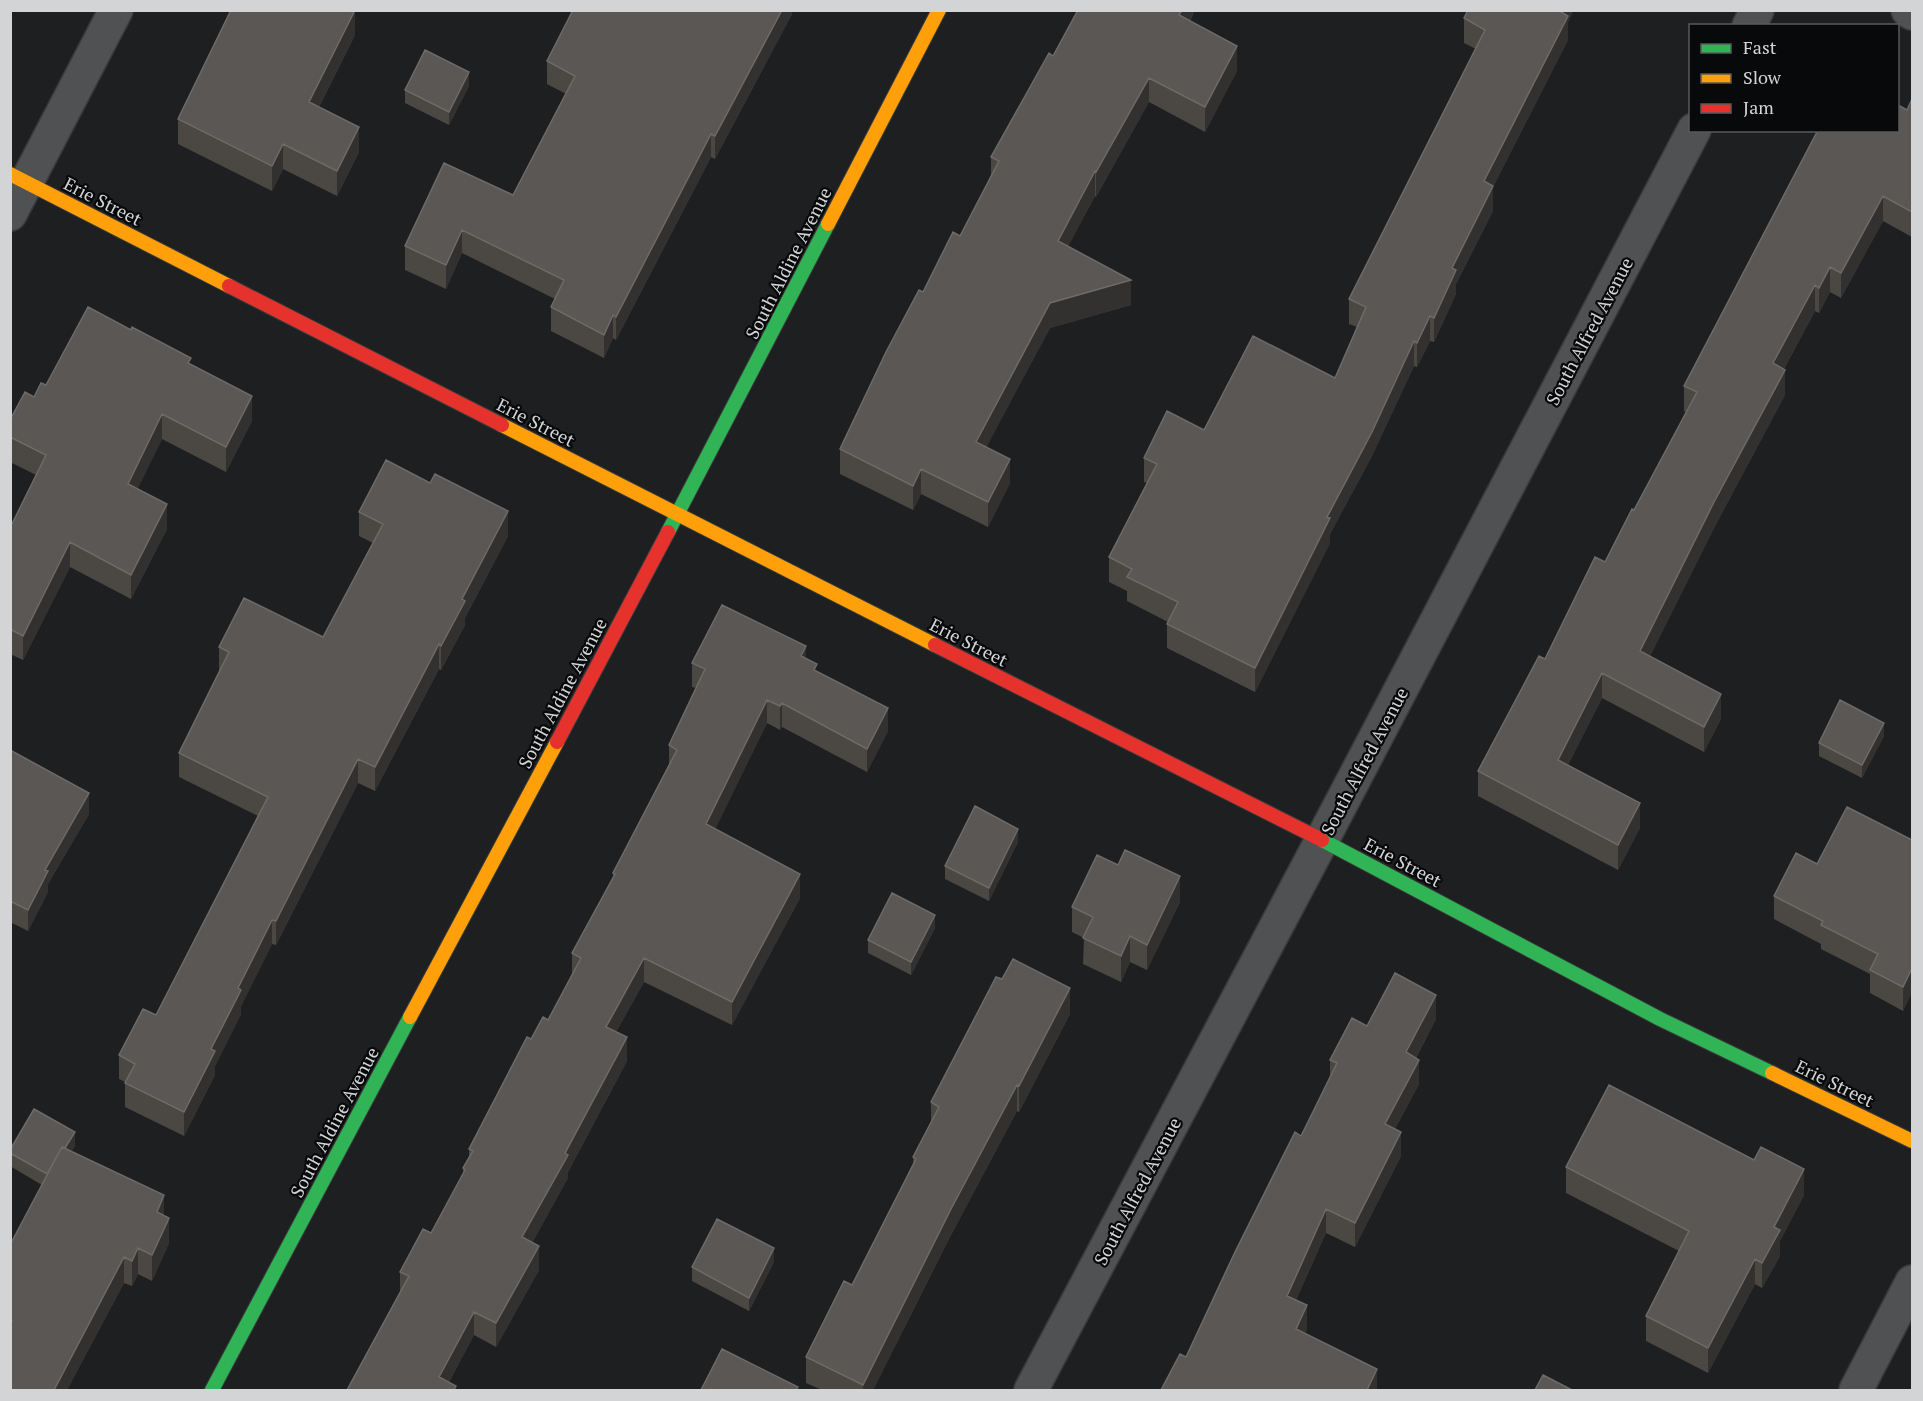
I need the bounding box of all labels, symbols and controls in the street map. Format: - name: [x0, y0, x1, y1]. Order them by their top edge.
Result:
- legend: [1689, 24, 1899, 132]
- text: Fast: [1743, 35, 1777, 59]
- text: Slow: [1743, 65, 1782, 89]
- text: Jam: [1743, 95, 1774, 119]
- street label: Erie Street: [60, 171, 146, 231]
- street label: South Aldine Avenue: [739, 183, 837, 343]
- street label: South Alfred Avenue: [1540, 253, 1638, 409]
- street label: Erie Street: [493, 392, 579, 452]
- street label: Erie Street: [926, 612, 1012, 672]
- street label: South Aldine Avenue: [512, 614, 612, 772]
- street label: South Alfred Avenue: [1315, 683, 1413, 839]
- street label: Erie Street: [1360, 832, 1446, 893]
- street label: South Aldine Avenue: [284, 1043, 384, 1201]
- street label: Erie Street: [1792, 1054, 1878, 1112]
- street label: South Alfred Avenue: [1088, 1113, 1186, 1269]

